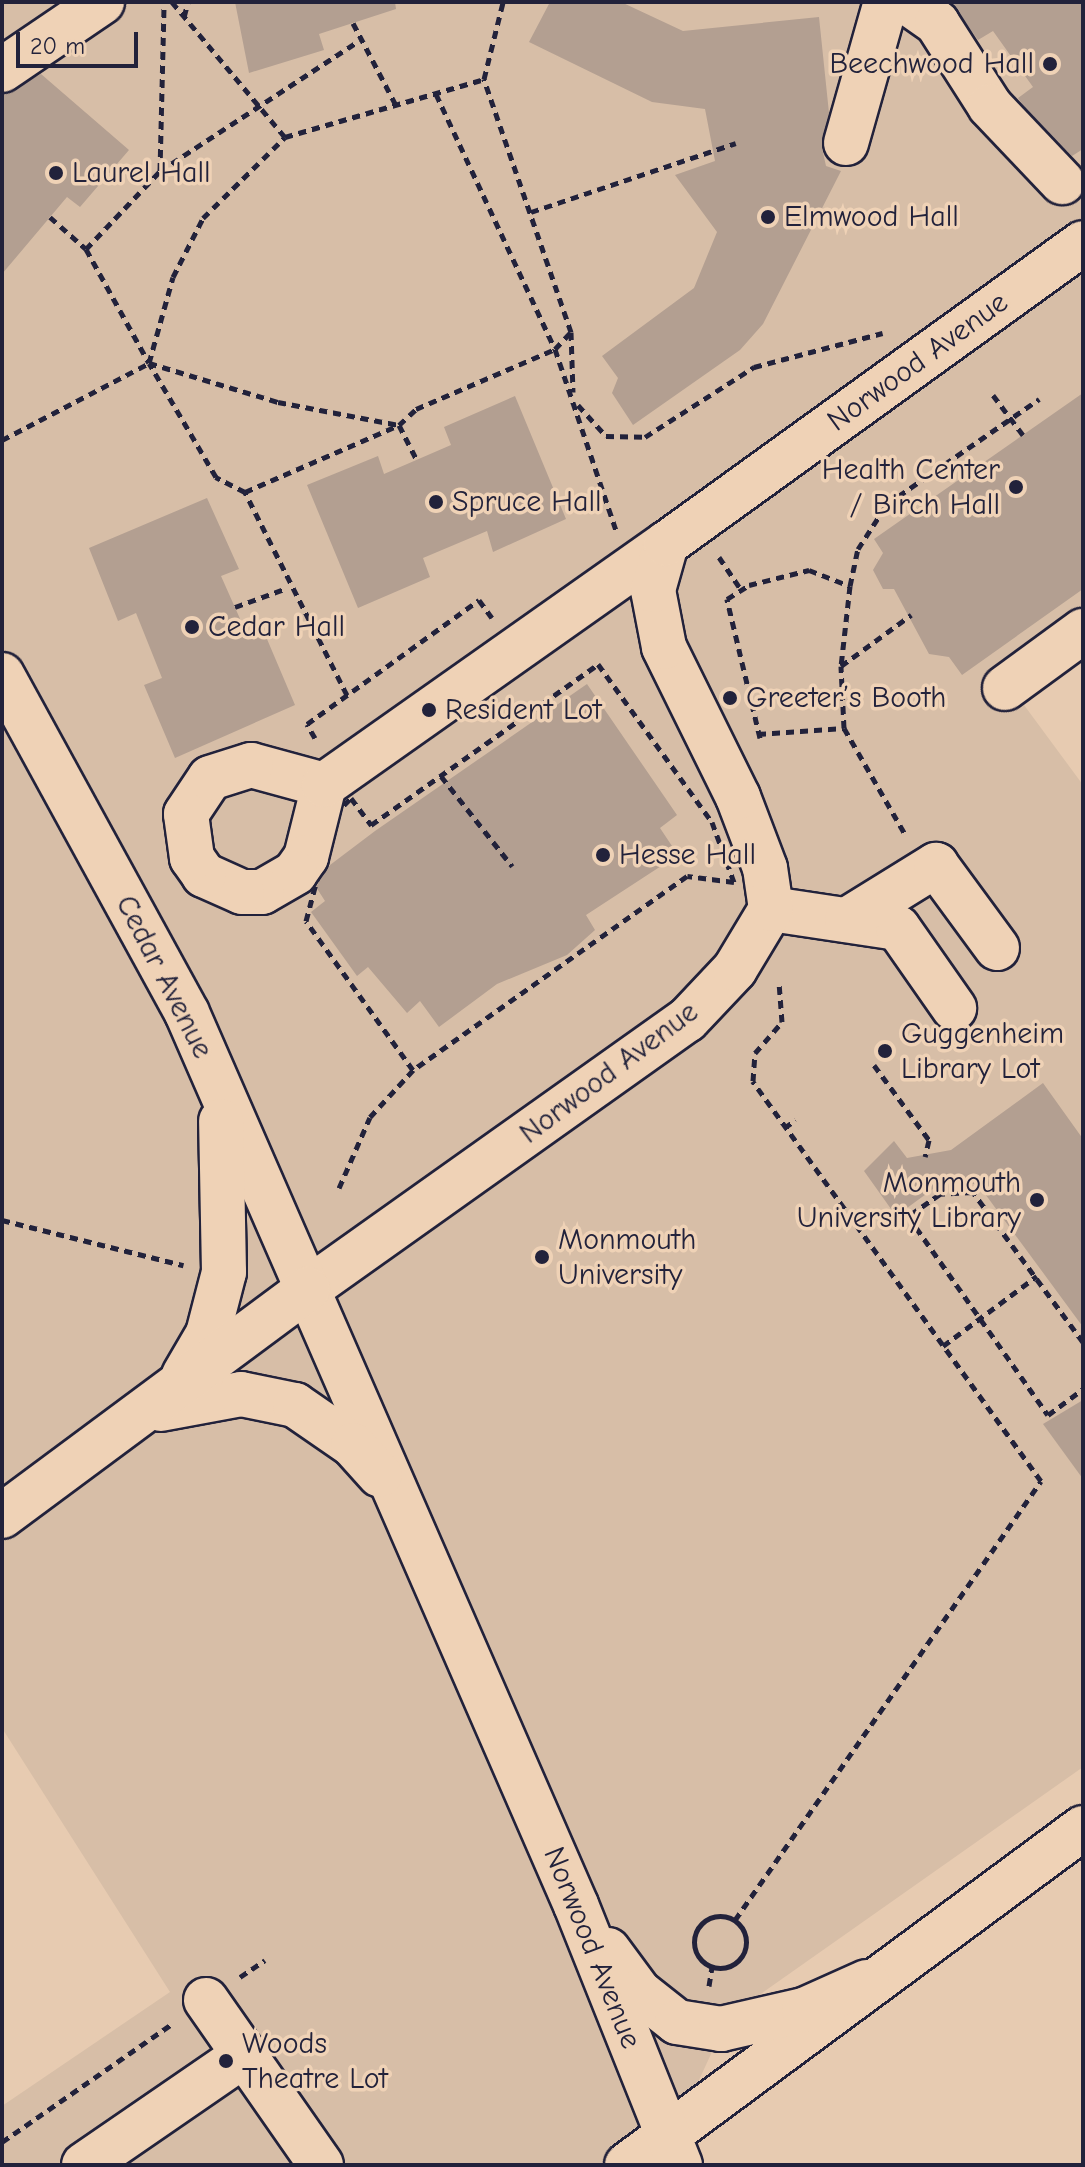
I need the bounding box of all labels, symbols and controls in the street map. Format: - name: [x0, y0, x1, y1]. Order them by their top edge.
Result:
- scale bar: [20, 16, 142, 66]
- text: 20 m: [30, 32, 85, 60]
- place label: Beechwood Hall: [829, 46, 1034, 82]
- marker: Beechwood Hall: [1041, 55, 1059, 73]
- place label: Laurel Hall: [72, 155, 211, 191]
- marker: Laurel Hall: [47, 164, 65, 182]
- place label: Elmwood Hall: [784, 199, 959, 235]
- marker: Elmwood Hall: [759, 208, 777, 226]
- street label: Norwood Avenue: [821, 285, 1015, 439]
- place label: Health Center / Birch Hall: [822, 452, 1000, 522]
- marker: Health Center / Birch Hall: [1007, 478, 1025, 496]
- place label: Spruce Hall: [452, 484, 602, 520]
- marker: Spruce Hall: [427, 493, 445, 511]
- place label: Cedar Hall: [208, 609, 345, 645]
- marker: Cedar Hall: [183, 618, 201, 636]
- place label: Greeter’s Booth: [746, 680, 946, 716]
- marker: Greeter’s Booth: [721, 689, 739, 707]
- place label: Resident Lot: [445, 692, 602, 728]
- marker: Resident Lot: [420, 701, 438, 719]
- place label: Hesse Hall: [619, 837, 756, 873]
- marker: Hesse Hall: [594, 846, 612, 864]
- street label: Cedar Avenue: [108, 889, 220, 1065]
- street label: Norwood Avenue: [513, 994, 705, 1152]
- place label: Guggenheim Library Lot: [901, 1016, 1064, 1086]
- marker: Guggenheim Library Lot: [876, 1042, 894, 1060]
- place label: Monmouth University Library: [797, 1165, 1021, 1236]
- marker: Monmouth University Library: [1028, 1191, 1046, 1209]
- place label: Monmouth University: [558, 1222, 696, 1292]
- marker: Monmouth University: [533, 1248, 551, 1266]
- street label: Norwood Avenue: [535, 1842, 649, 2054]
- place label: Woods Theatre Lot: [242, 2026, 388, 2096]
- marker: Woods Theatre Lot: [217, 2052, 235, 2070]

